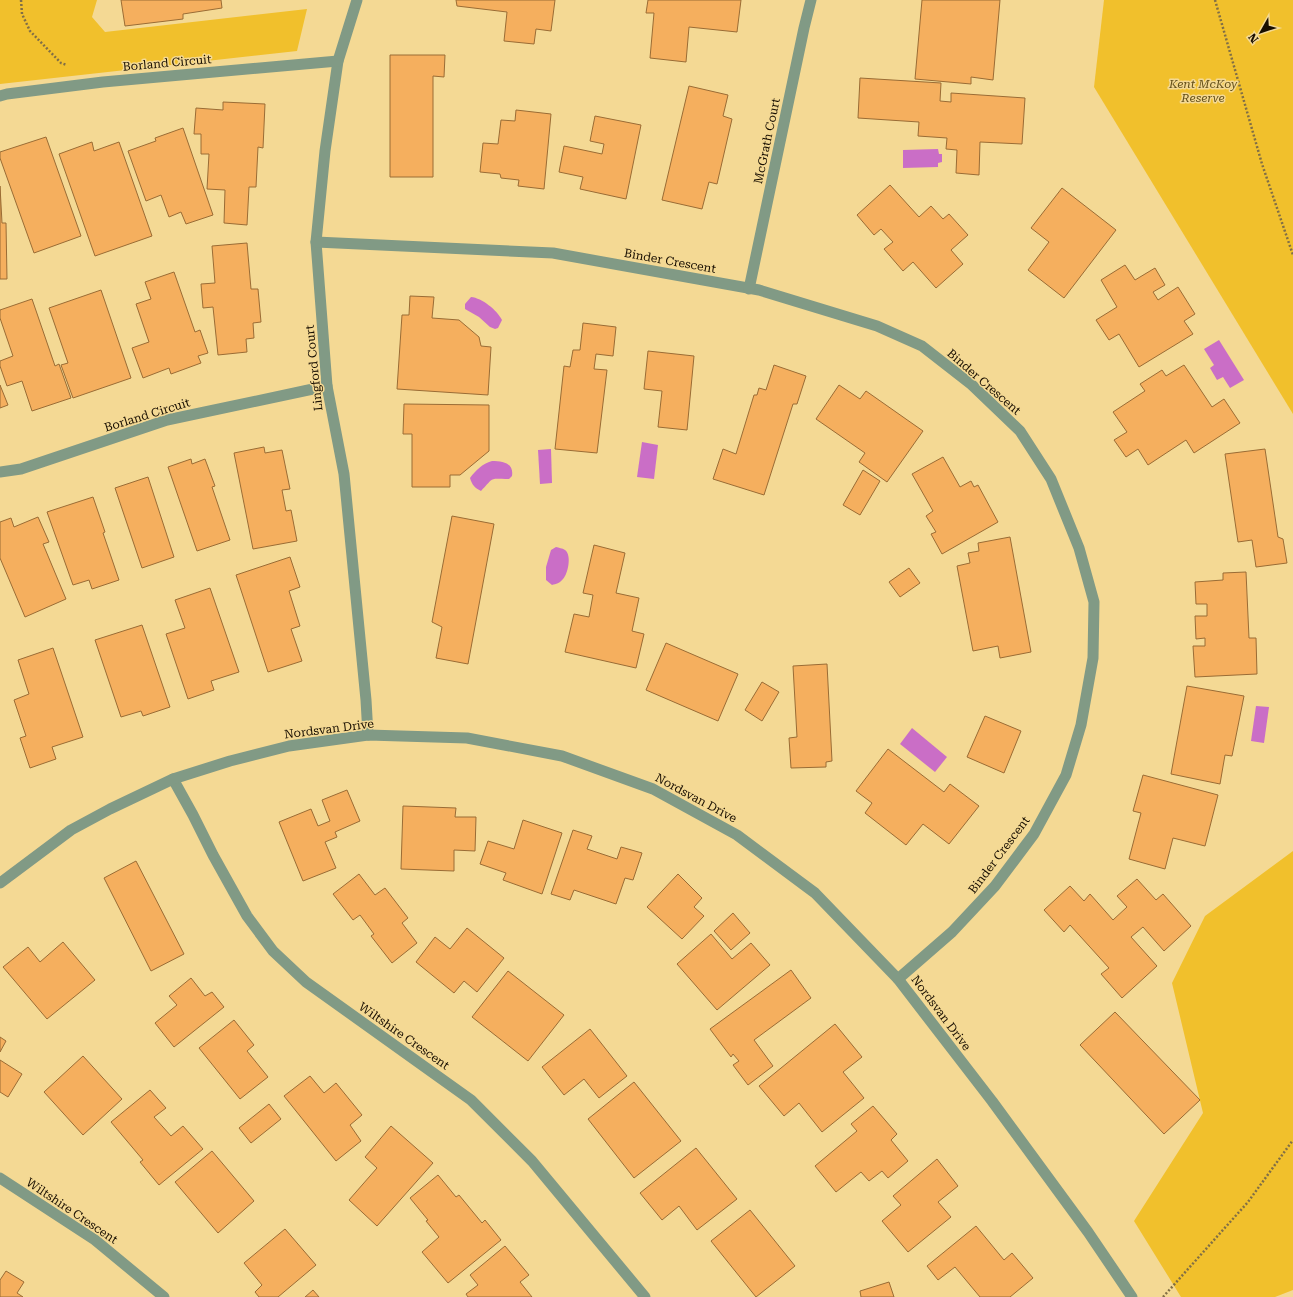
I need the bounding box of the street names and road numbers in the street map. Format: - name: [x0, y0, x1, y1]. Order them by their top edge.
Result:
- street label: Borland Circuit: [122, 52, 212, 74]
- street label: McGrath Court: [751, 96, 783, 185]
- street label: Binder Crescent: [623, 246, 718, 276]
- street label: Lingford Court: [302, 324, 325, 412]
- street label: Binder Crescent: [944, 346, 1024, 418]
- street label: Borland Circuit: [102, 395, 192, 435]
- street label: Nordsvan Drive: [283, 717, 375, 741]
- street label: Nordsvan Drive: [653, 771, 739, 826]
- street label: Binder Crescent: [965, 813, 1033, 896]
- street label: Nordsvan Drive: [908, 973, 974, 1054]
- street label: Wiltshire Crescent: [356, 1000, 452, 1073]
- street label: Wiltshire Crescent: [24, 1175, 121, 1247]

